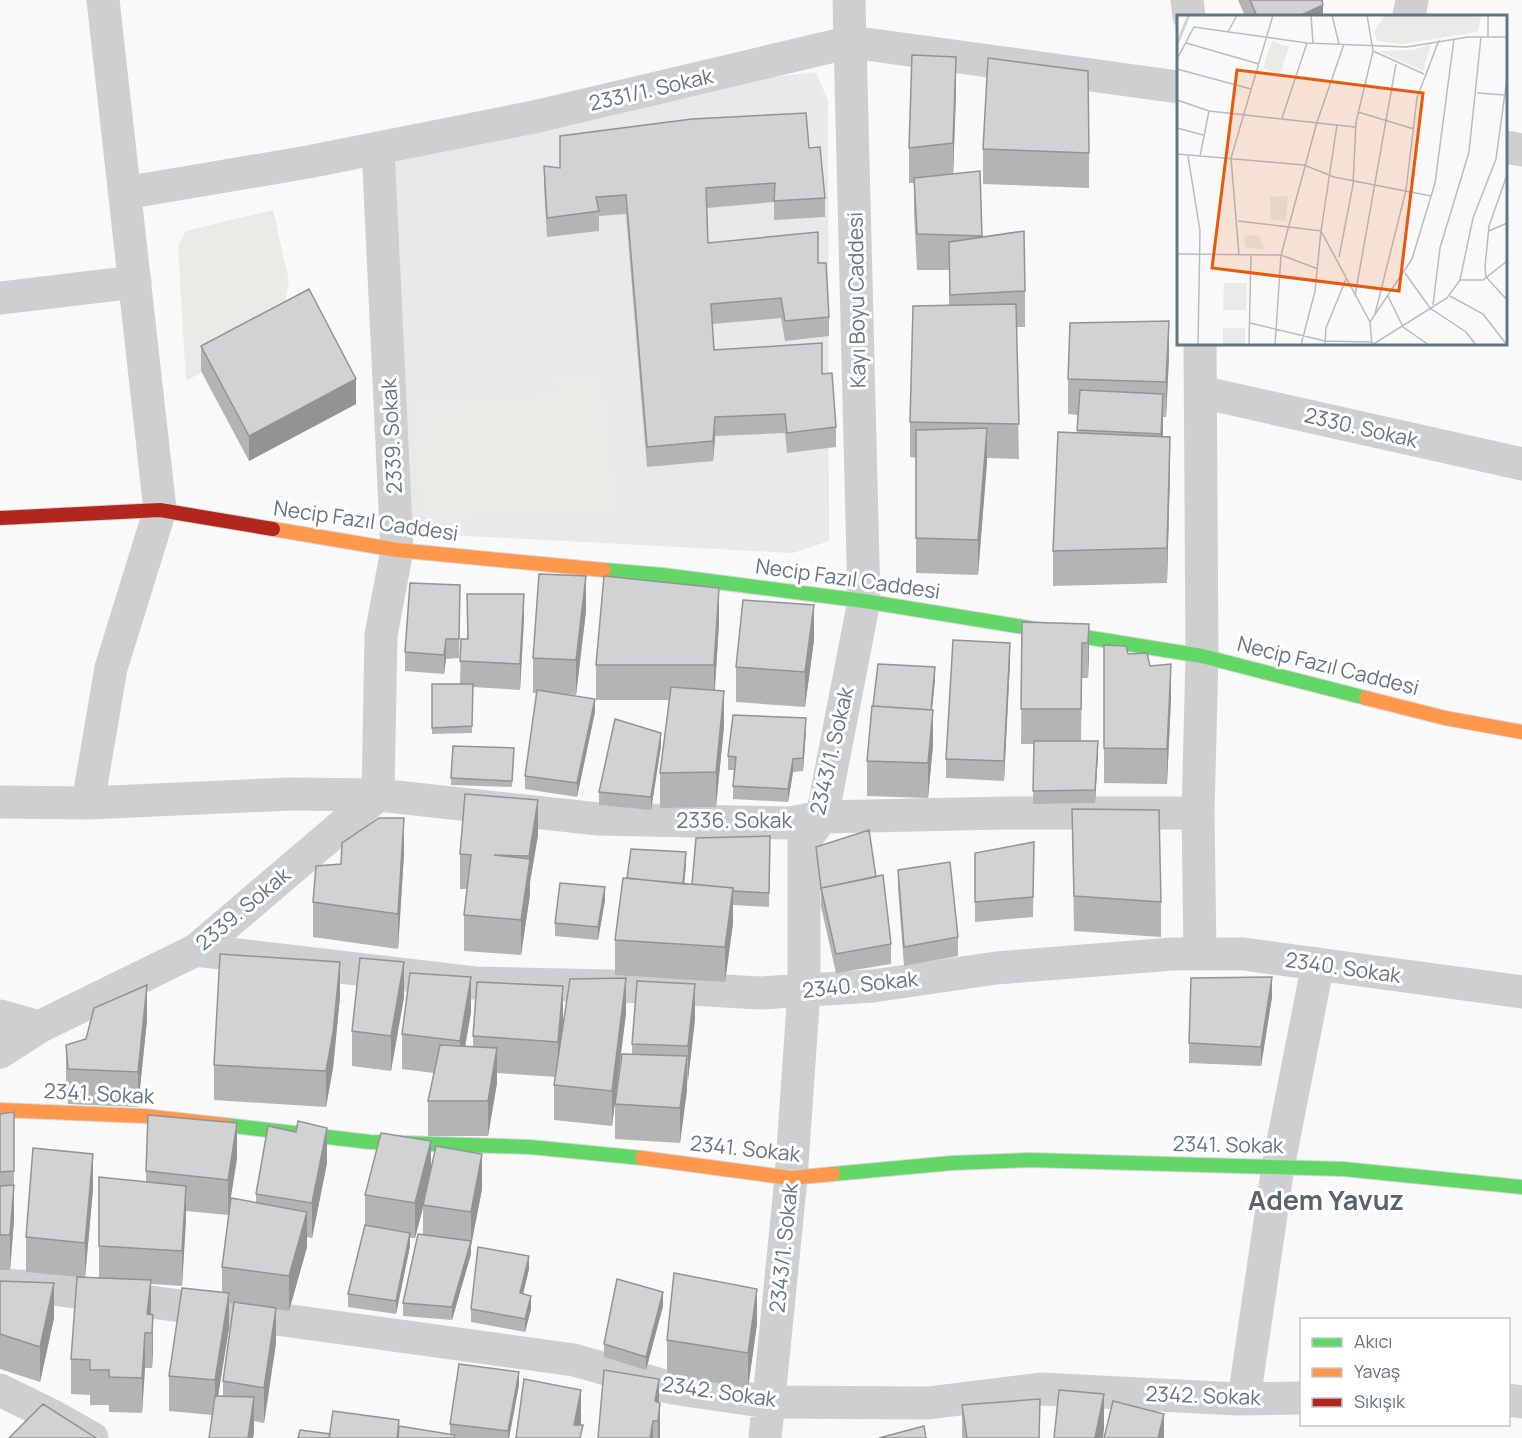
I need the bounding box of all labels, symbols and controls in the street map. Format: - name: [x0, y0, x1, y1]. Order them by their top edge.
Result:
- inset map: [1177, 15, 1507, 345]
- street label: 2331/1. Sokak: [586, 61, 716, 117]
- street label: Kayı Boyu Caddesi: [840, 212, 872, 388]
- street label: 2339. Sokak: [374, 377, 408, 494]
- street label: 2330. Sokak: [1302, 400, 1421, 454]
- street label: Necip Fazıl Caddesi: [272, 493, 460, 547]
- street label: Necip Fazıl Caddesi: [754, 551, 942, 605]
- street label: Necip Fazıl Caddesi: [1235, 629, 1422, 701]
- street label: 2343/1. Sokak: [803, 684, 859, 817]
- street label: 2336. Sokak: [676, 806, 792, 834]
- street label: 2339. Sokak: [189, 860, 296, 956]
- street label: 2340. Sokak: [1284, 945, 1403, 989]
- street label: 2340. Sokak: [801, 964, 920, 1004]
- street label: 2341. Sokak: [43, 1076, 156, 1110]
- street label: 2341. Sokak: [689, 1128, 802, 1168]
- street label: 2341. Sokak: [1172, 1129, 1284, 1159]
- street label: 2343/1. Sokak: [762, 1181, 804, 1314]
- district label: Adem Yavuz: [1248, 1181, 1404, 1218]
- legend: [1300, 1318, 1510, 1426]
- text: Akıcı: [1354, 1329, 1392, 1353]
- text: Yavaş: [1354, 1359, 1400, 1383]
- street label: 2342. Sokak: [660, 1369, 779, 1413]
- street label: 2342. Sokak: [1145, 1379, 1262, 1411]
- text: Sıkışık: [1354, 1389, 1406, 1413]

